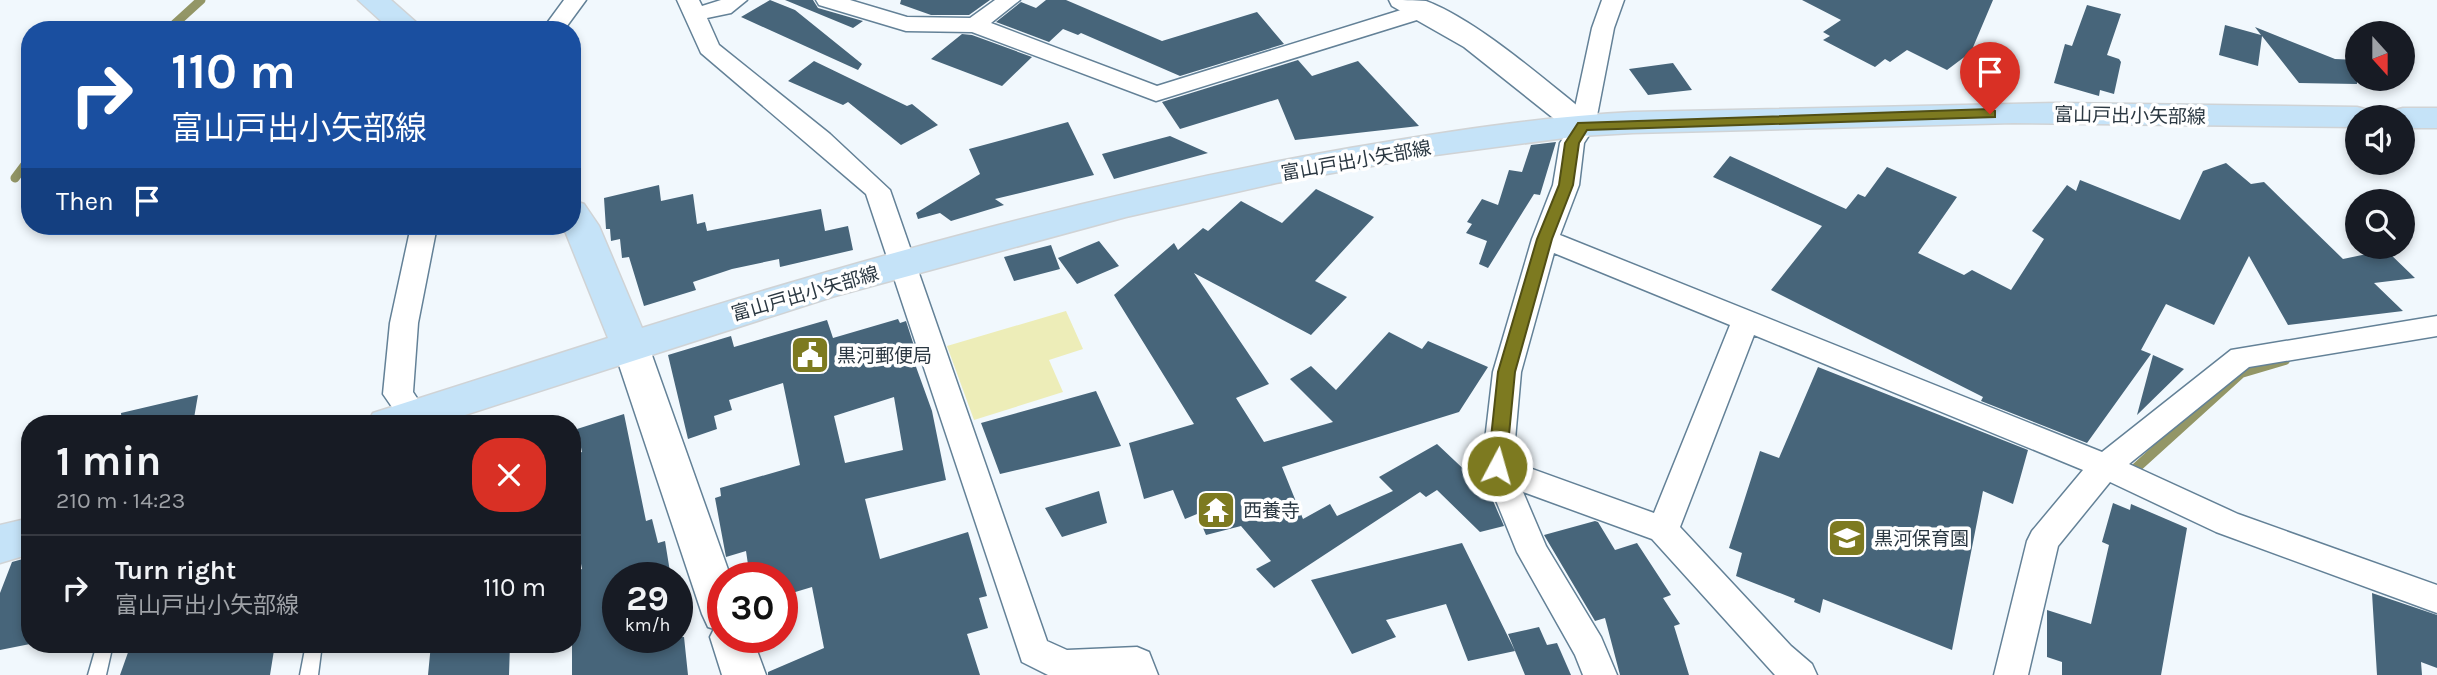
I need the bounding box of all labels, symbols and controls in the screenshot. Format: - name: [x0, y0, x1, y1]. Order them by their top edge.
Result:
- north arrow: [2345, 21, 2415, 91]
- map controls: [2345, 21, 2415, 259]
- pin: [1960, 42, 2020, 114]
- text: 110 m: [171, 43, 296, 100]
- icon: right: [56, 49, 147, 140]
- icon: arrive: [1971, 53, 2009, 91]
- street label: 富山戸出小矢部線: [2054, 104, 2206, 128]
- button: sound: [2345, 105, 2415, 175]
- text: 富山戸出小矢部線: [171, 110, 427, 147]
- street label: 富山戸出小矢部線: [1279, 137, 1433, 185]
- icon: arrive: [128, 182, 166, 220]
- text: Then: [56, 186, 114, 217]
- button: search: [2345, 189, 2415, 259]
- street label: 富山戸出小矢部線: [729, 262, 881, 325]
- public building icon: 黒河郵便局: [789, 334, 831, 376]
- place label: 黒河郵便局: [837, 345, 932, 367]
- position arrow: [1460, 429, 1534, 503]
- text: 1 min: [56, 436, 161, 486]
- button: close: [472, 438, 546, 512]
- text: 210 m · 14:23: [56, 487, 185, 514]
- temple icon: 西養寺: [1195, 489, 1237, 531]
- place label: 西養寺: [1243, 500, 1300, 522]
- school or university icon: 黒河保育園: [1826, 517, 1868, 559]
- place label: 黒河保育園: [1874, 528, 1969, 550]
- text: Turn right: [115, 555, 236, 586]
- speed limit sign: 30: [707, 562, 798, 653]
- icon: right: [56, 569, 94, 607]
- text: 110 m: [483, 572, 546, 603]
- text: 29: [626, 578, 669, 619]
- text: 富山戸出小矢部線: [115, 592, 299, 619]
- text: km/h: [625, 614, 670, 636]

